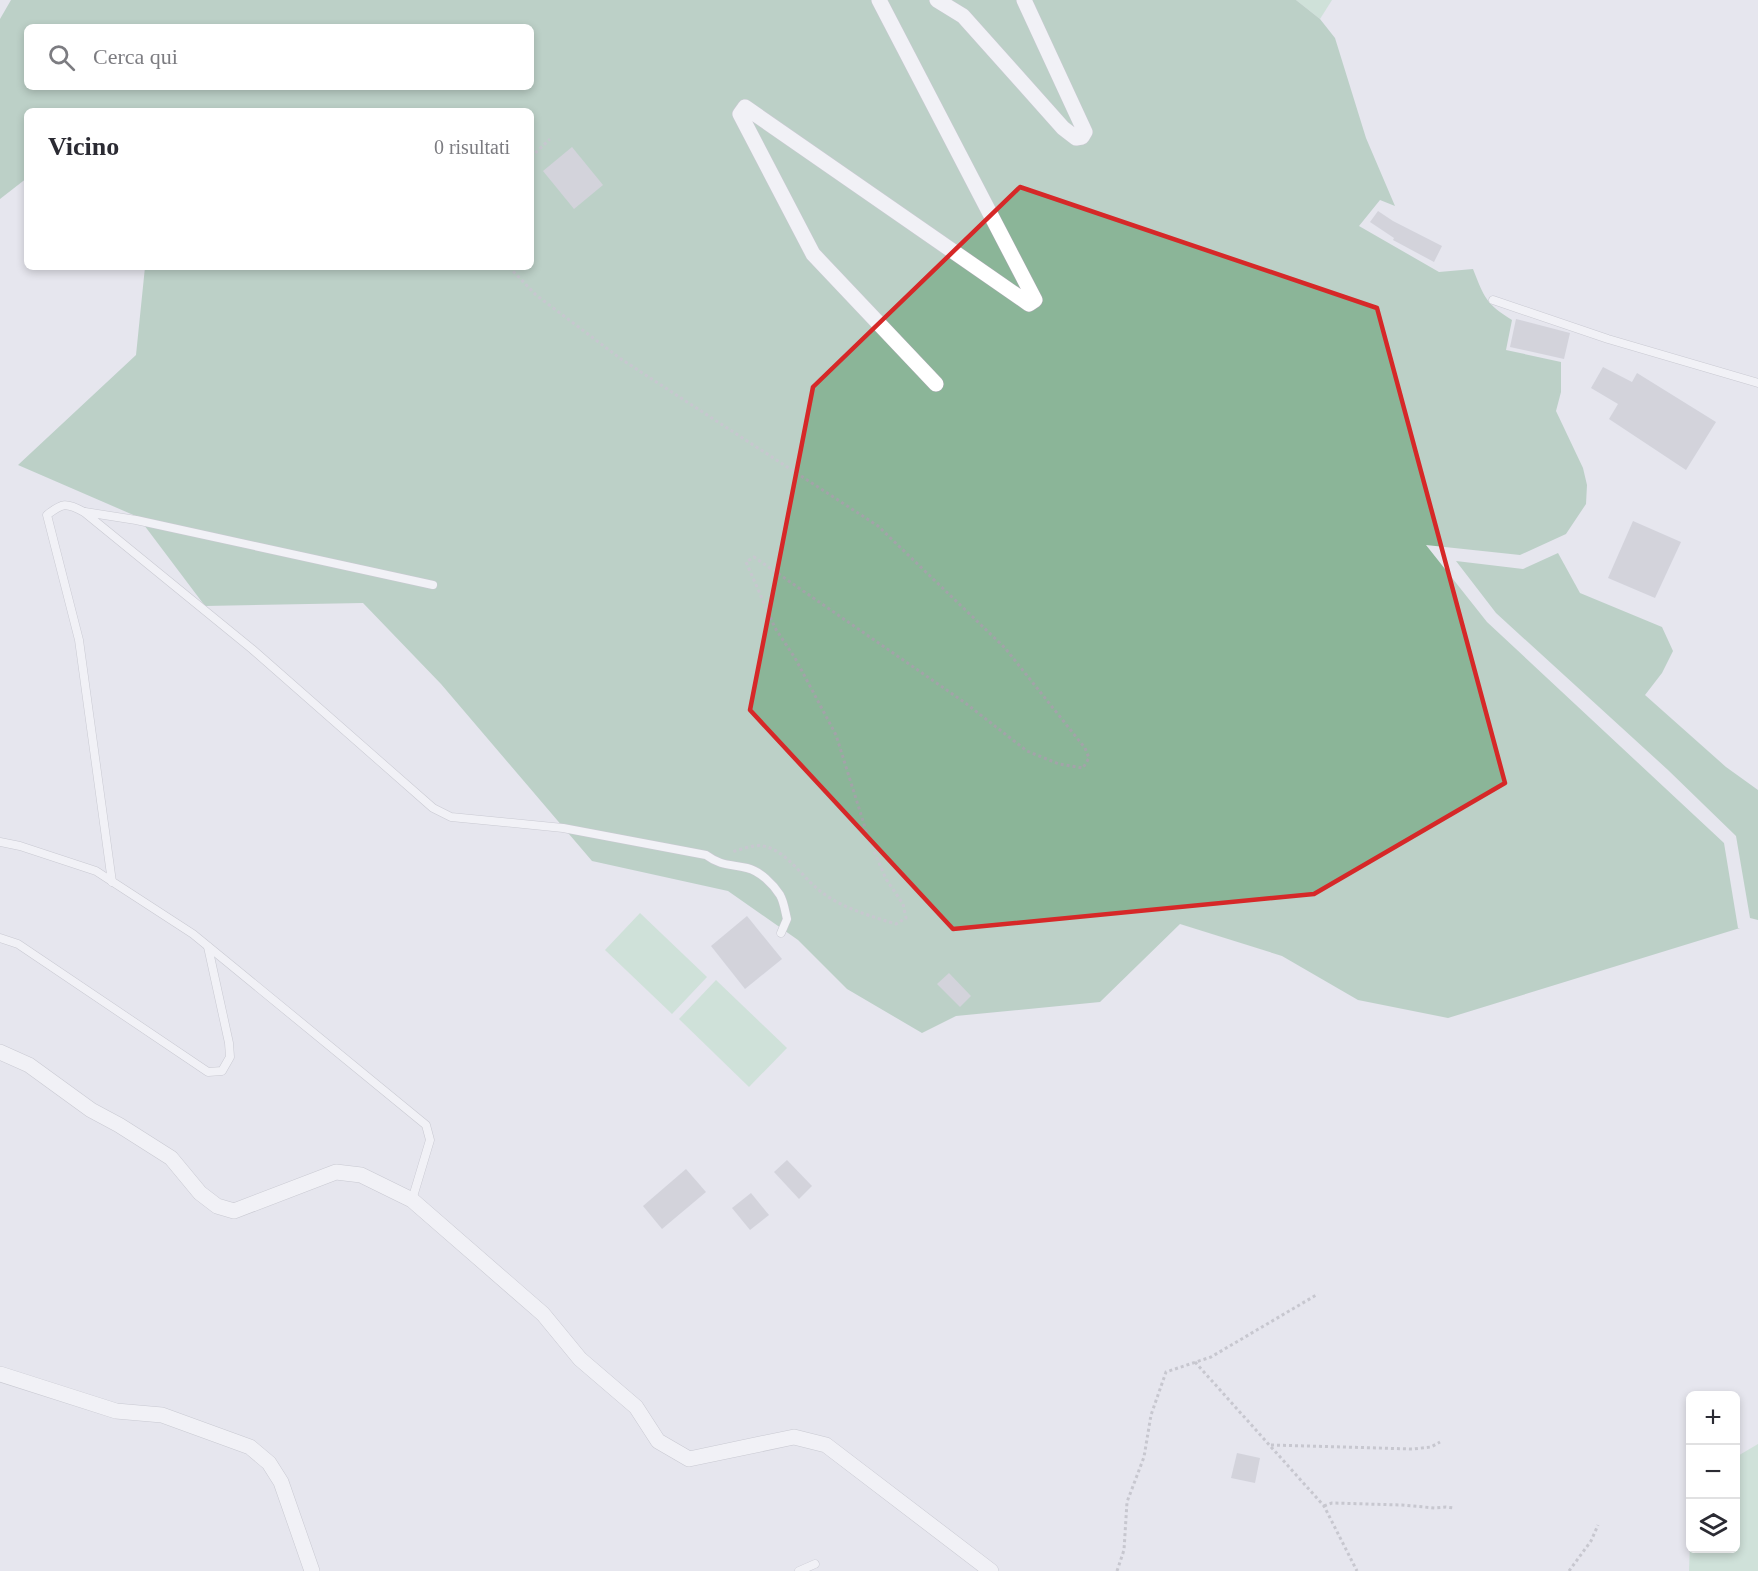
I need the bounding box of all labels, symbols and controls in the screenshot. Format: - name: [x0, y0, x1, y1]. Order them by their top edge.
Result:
- search box: [24, 24, 534, 90]
- icon: search: [45, 41, 78, 74]
- text: Cerca qui: [93, 44, 178, 69]
- text: Vicino: [48, 132, 119, 161]
- text: 0 risultati: [434, 136, 510, 158]
- map controls: [1686, 1391, 1740, 1553]
- button: +: [1686, 1391, 1740, 1445]
- button: −: [1686, 1445, 1740, 1499]
- button: layers: [1686, 1499, 1740, 1553]

